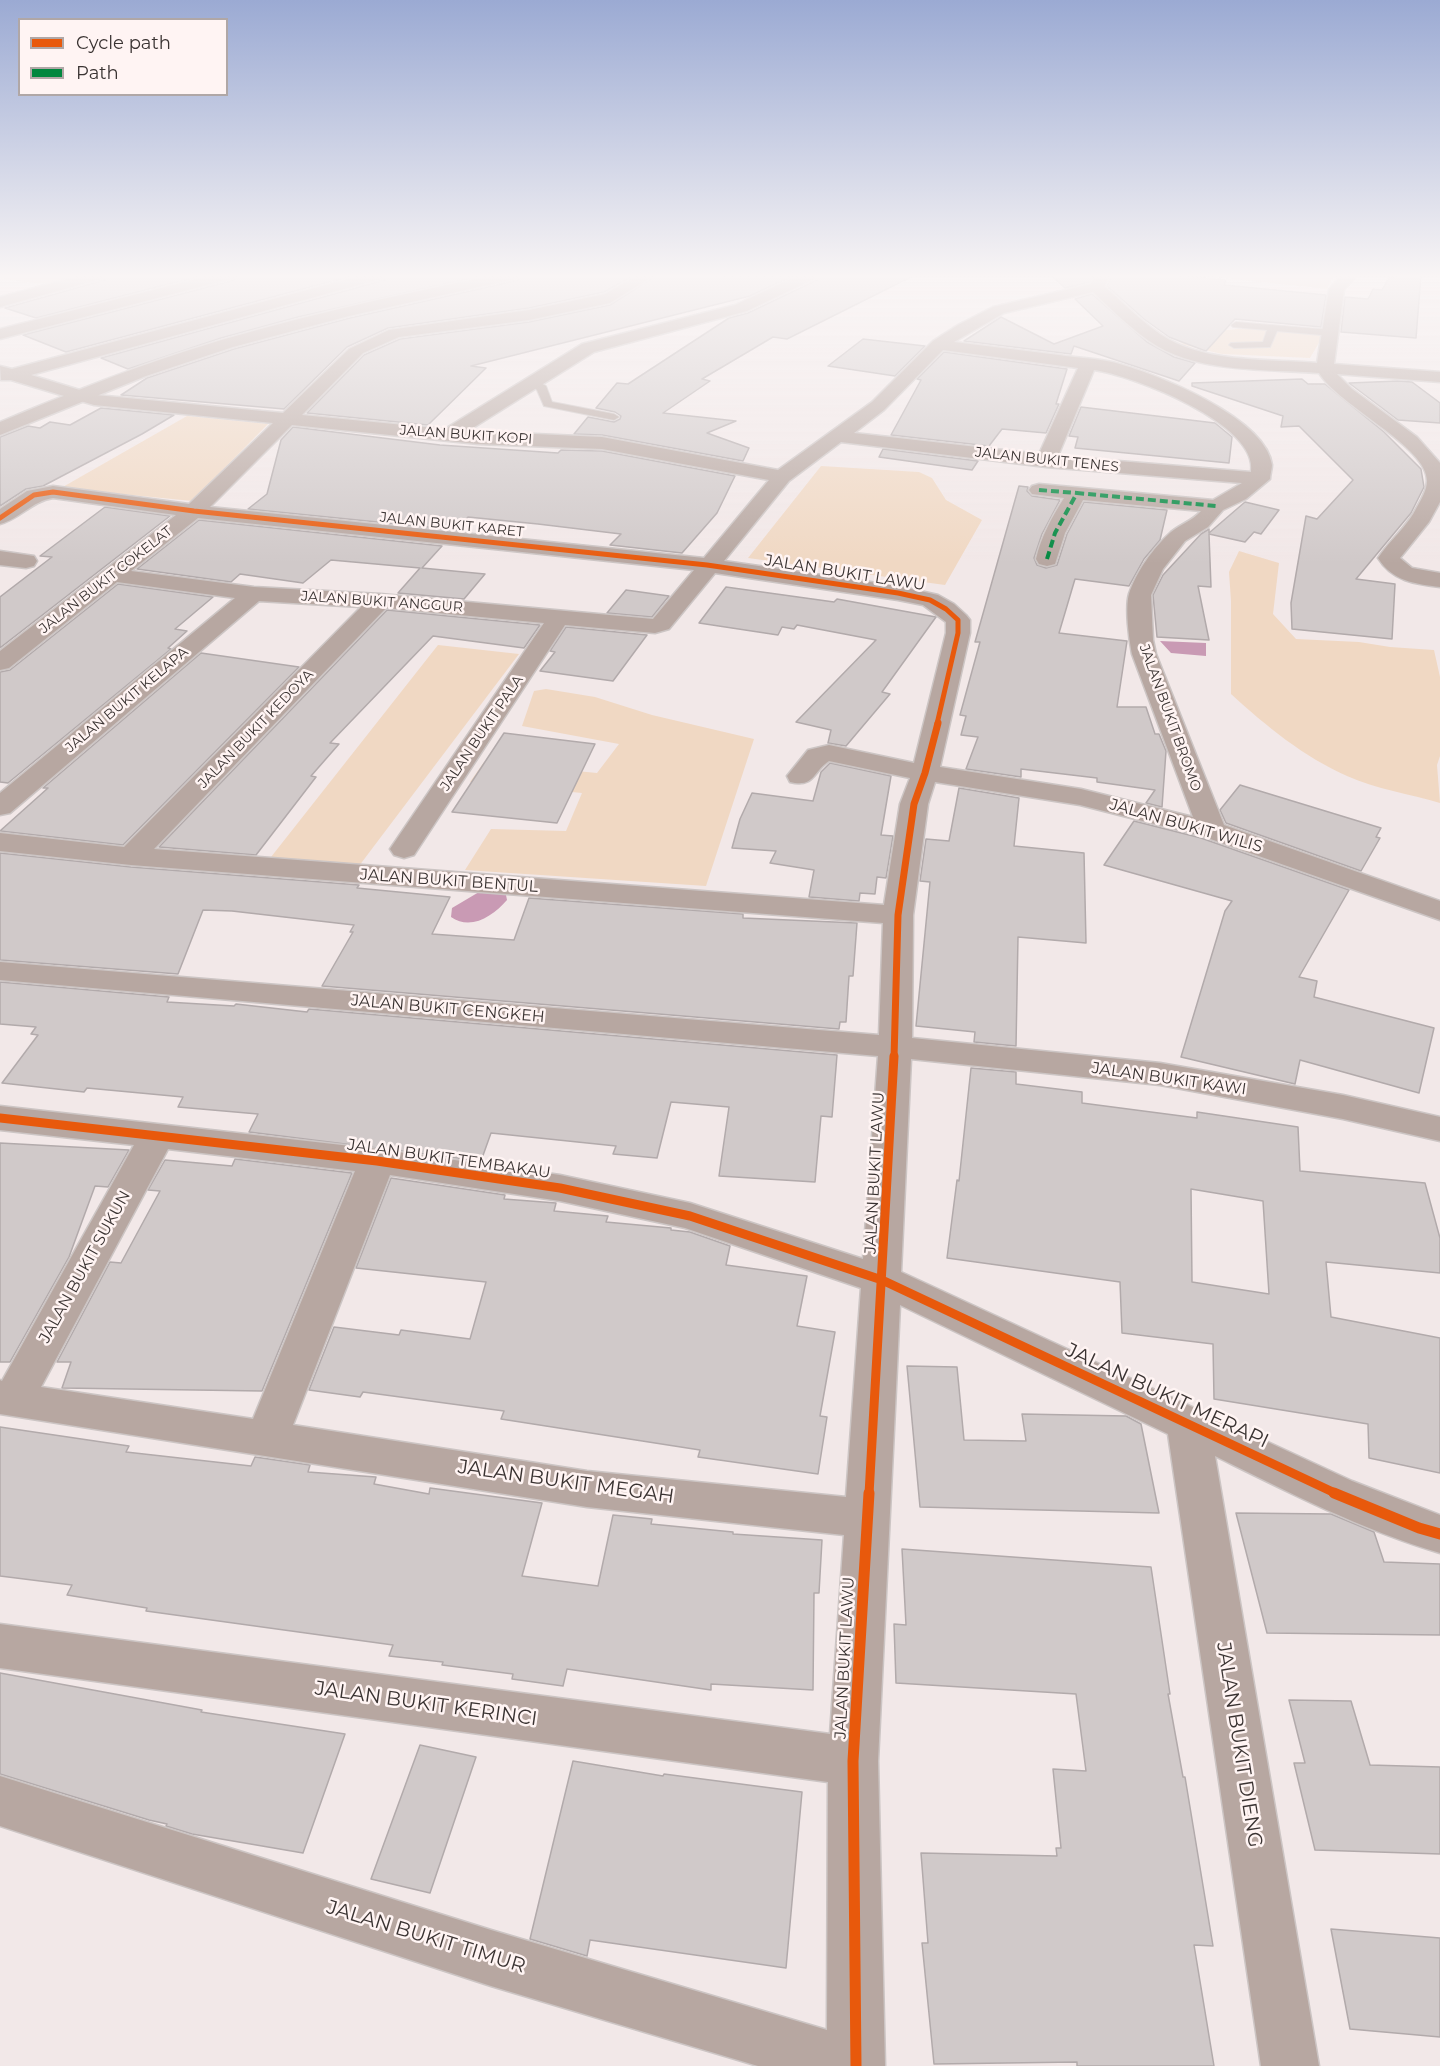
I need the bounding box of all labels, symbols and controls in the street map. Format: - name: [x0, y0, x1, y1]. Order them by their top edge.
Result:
- legend: [18, 18, 228, 96]
- text: Cycle path: [76, 32, 171, 54]
- text: Path: [76, 62, 119, 84]
- street label: JALAN BUKIT KOPI: [399, 422, 533, 448]
- street label: JALAN BUKIT TENES: [974, 444, 1120, 476]
- street label: JALAN BUKIT KARET: [379, 509, 525, 541]
- street label: JALAN BUKIT COKELAT: [36, 523, 176, 637]
- street label: JALAN BUKIT LAWU: [763, 551, 927, 595]
- street label: JALAN BUKIT ANGGUR: [301, 588, 463, 616]
- street label: JALAN BUKIT BROMO: [1136, 642, 1204, 794]
- street label: JALAN BUKIT KELAPA: [62, 644, 192, 756]
- street label: JALAN BUKIT KEDOYA: [195, 666, 317, 792]
- street label: JALAN BUKIT PALA: [437, 672, 527, 794]
- street label: JALAN BUKIT WILIS: [1107, 795, 1265, 857]
- street label: JALAN BUKIT BENTUL: [359, 865, 539, 897]
- street label: JALAN BUKIT CENGKEH: [350, 991, 546, 1027]
- street label: JALAN BUKIT KAWI: [1090, 1059, 1248, 1099]
- street label: JALAN BUKIT LAWU: [861, 1091, 889, 1255]
- street label: JALAN BUKIT TEMBAKAU: [346, 1135, 552, 1183]
- street label: JALAN BUKIT SUKUN: [35, 1188, 135, 1346]
- street label: JALAN BUKIT MERAPI: [1062, 1338, 1272, 1454]
- street label: JALAN BUKIT MEGAH: [456, 1455, 676, 1509]
- street label: JALAN BUKIT LAWU: [831, 1576, 859, 1740]
- street label: JALAN BUKIT DIENG: [1211, 1641, 1267, 1849]
- street label: JALAN BUKIT KERINCI: [313, 1677, 539, 1731]
- street label: JALAN BUKIT TIMUR: [324, 1895, 528, 1979]

